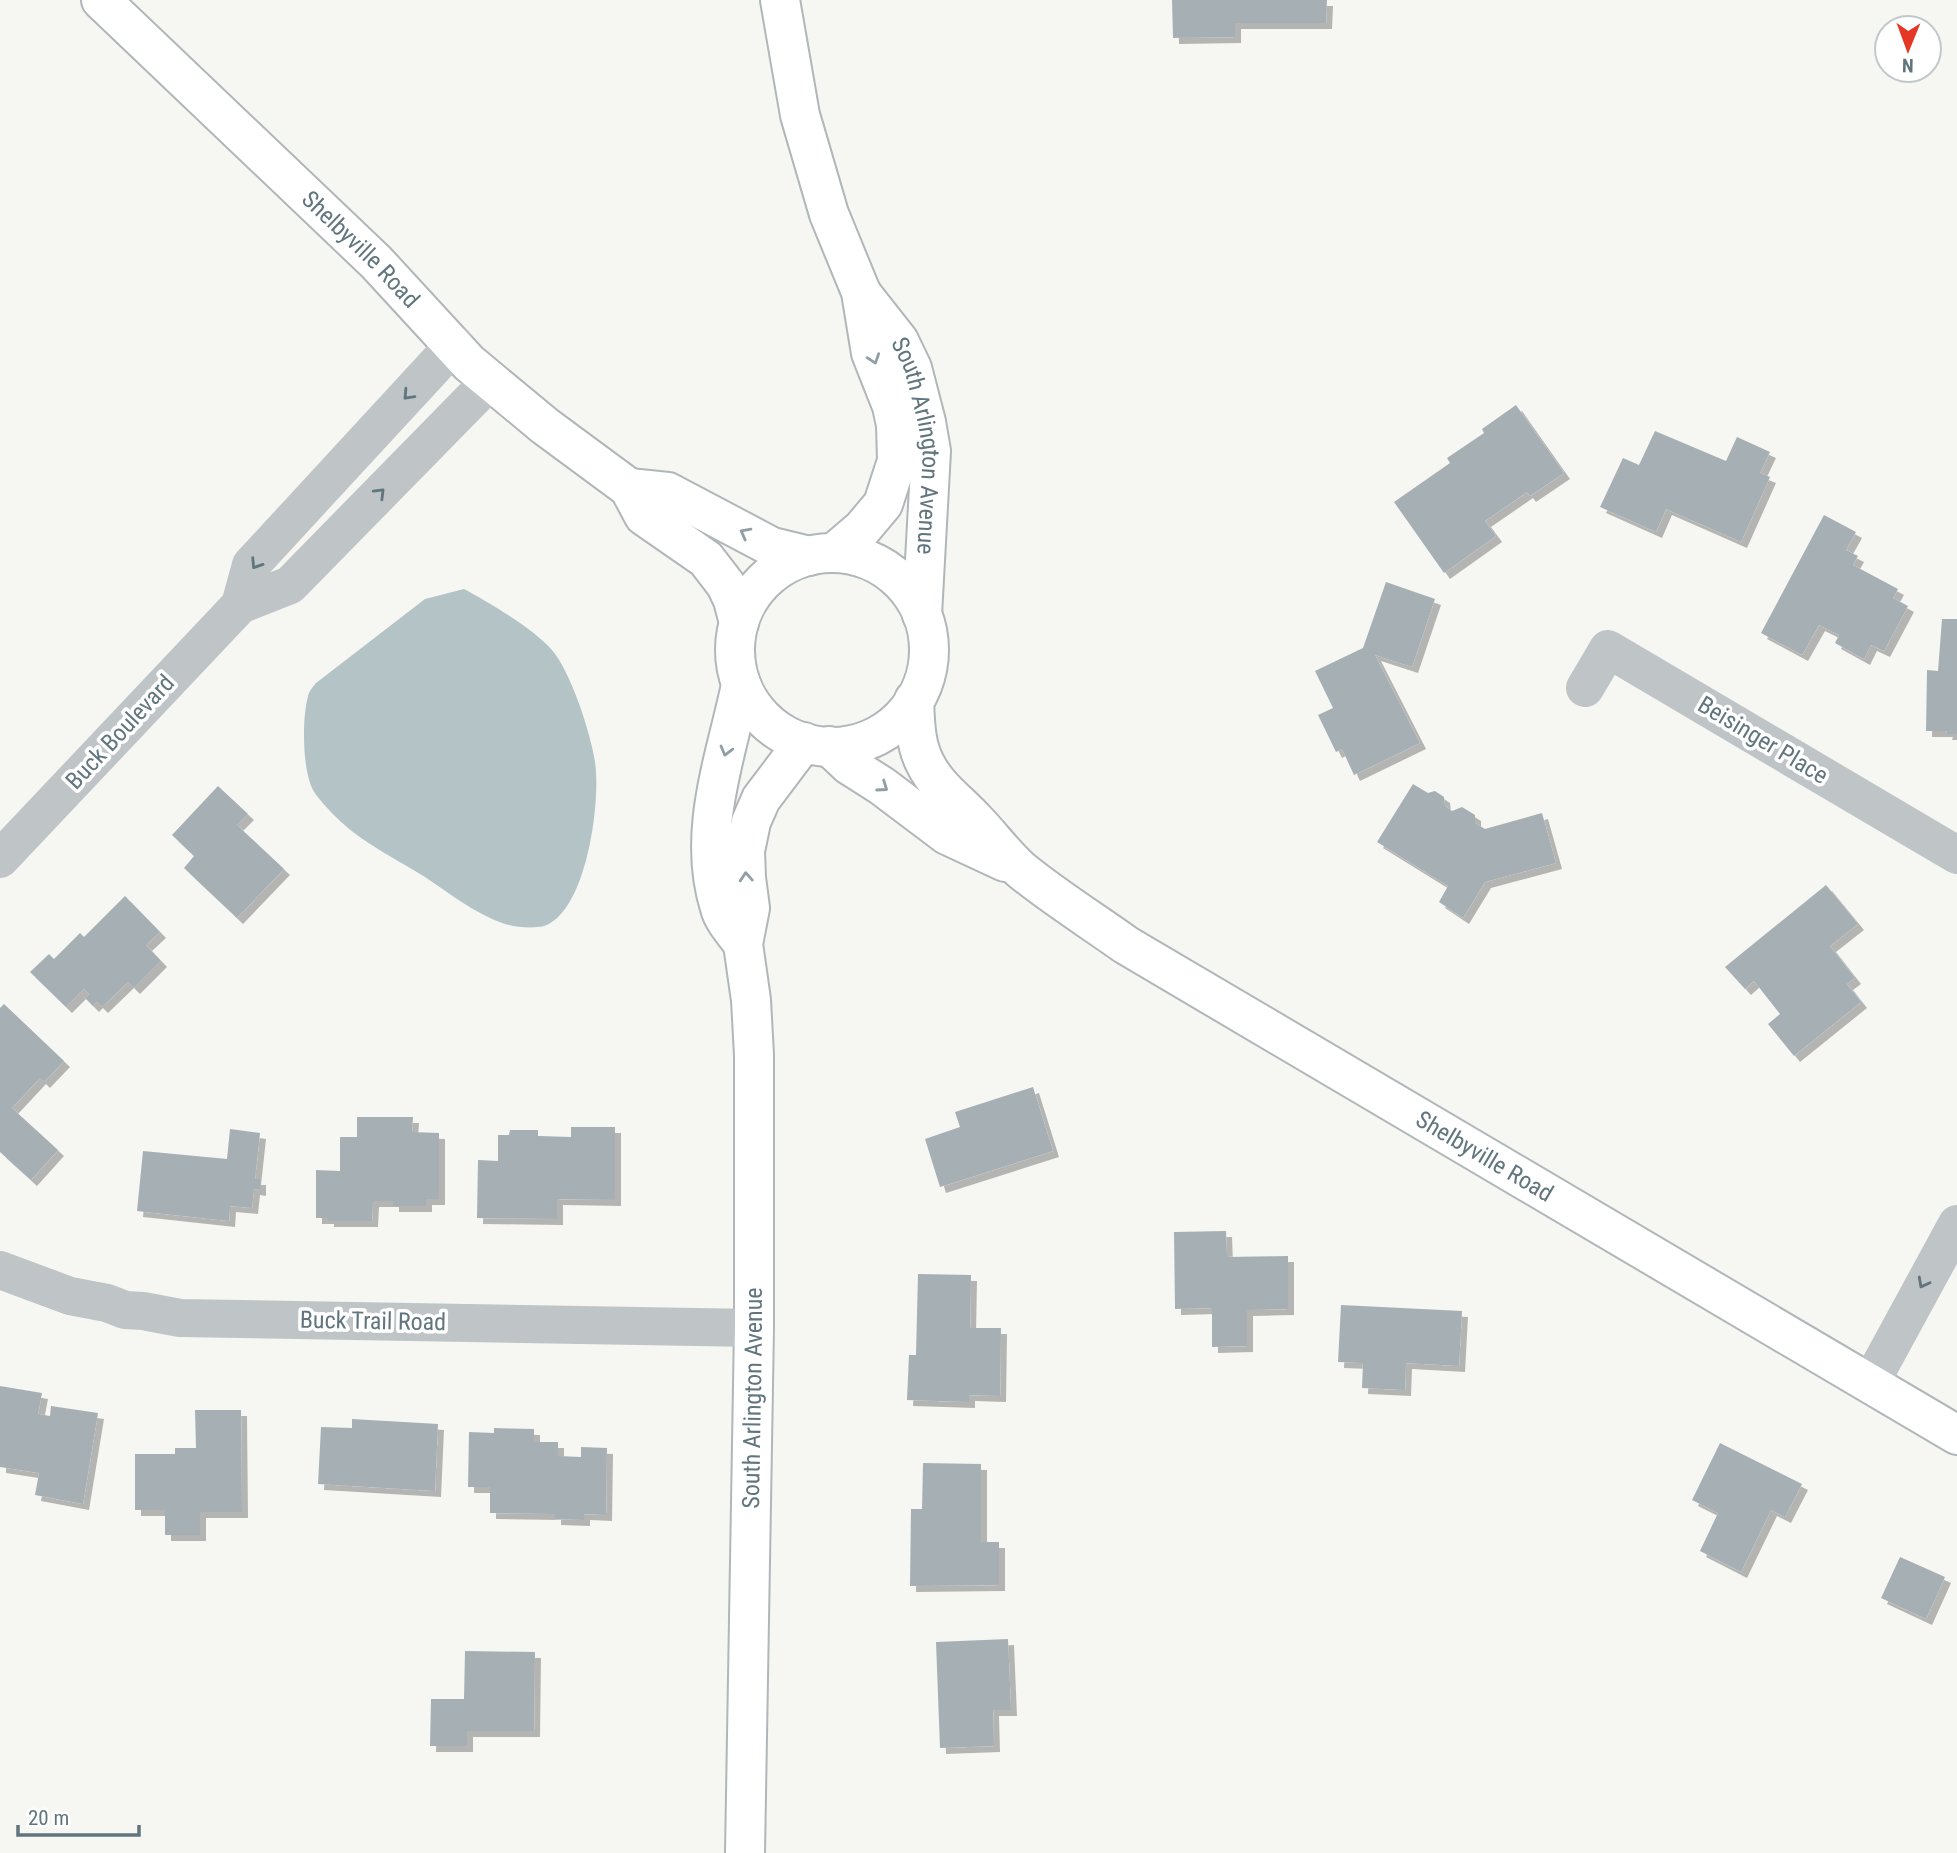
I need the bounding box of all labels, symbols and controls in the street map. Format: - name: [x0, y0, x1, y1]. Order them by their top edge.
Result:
- north arrow: [1873, 14, 1943, 84]
- text: N: [1902, 54, 1914, 77]
- street label: Shelbyville Road: [296, 185, 425, 314]
- street label: South Arlington Avenue: [885, 333, 945, 555]
- one-way arrow: [866, 353, 880, 365]
- one-way arrow: [404, 387, 416, 400]
- one-way arrow: [372, 488, 385, 501]
- one-way arrow: [740, 528, 752, 541]
- one-way arrow: [251, 556, 264, 569]
- street label: Buck Boulevard: [60, 669, 180, 795]
- street label: Beisinger Place: [1693, 690, 1833, 790]
- one-way arrow: [720, 745, 734, 757]
- one-way arrow: [875, 779, 888, 791]
- one-way arrow: [739, 871, 754, 882]
- street label: Shelbyville Road: [1411, 1105, 1558, 1208]
- one-way arrow: [1918, 1276, 1932, 1288]
- street label: South Arlington Avenue: [737, 1287, 768, 1509]
- street label: Buck Trail Road: [300, 1306, 446, 1336]
- scale bar: [18, 1794, 138, 1838]
- text: 20 m: [28, 1806, 69, 1830]

